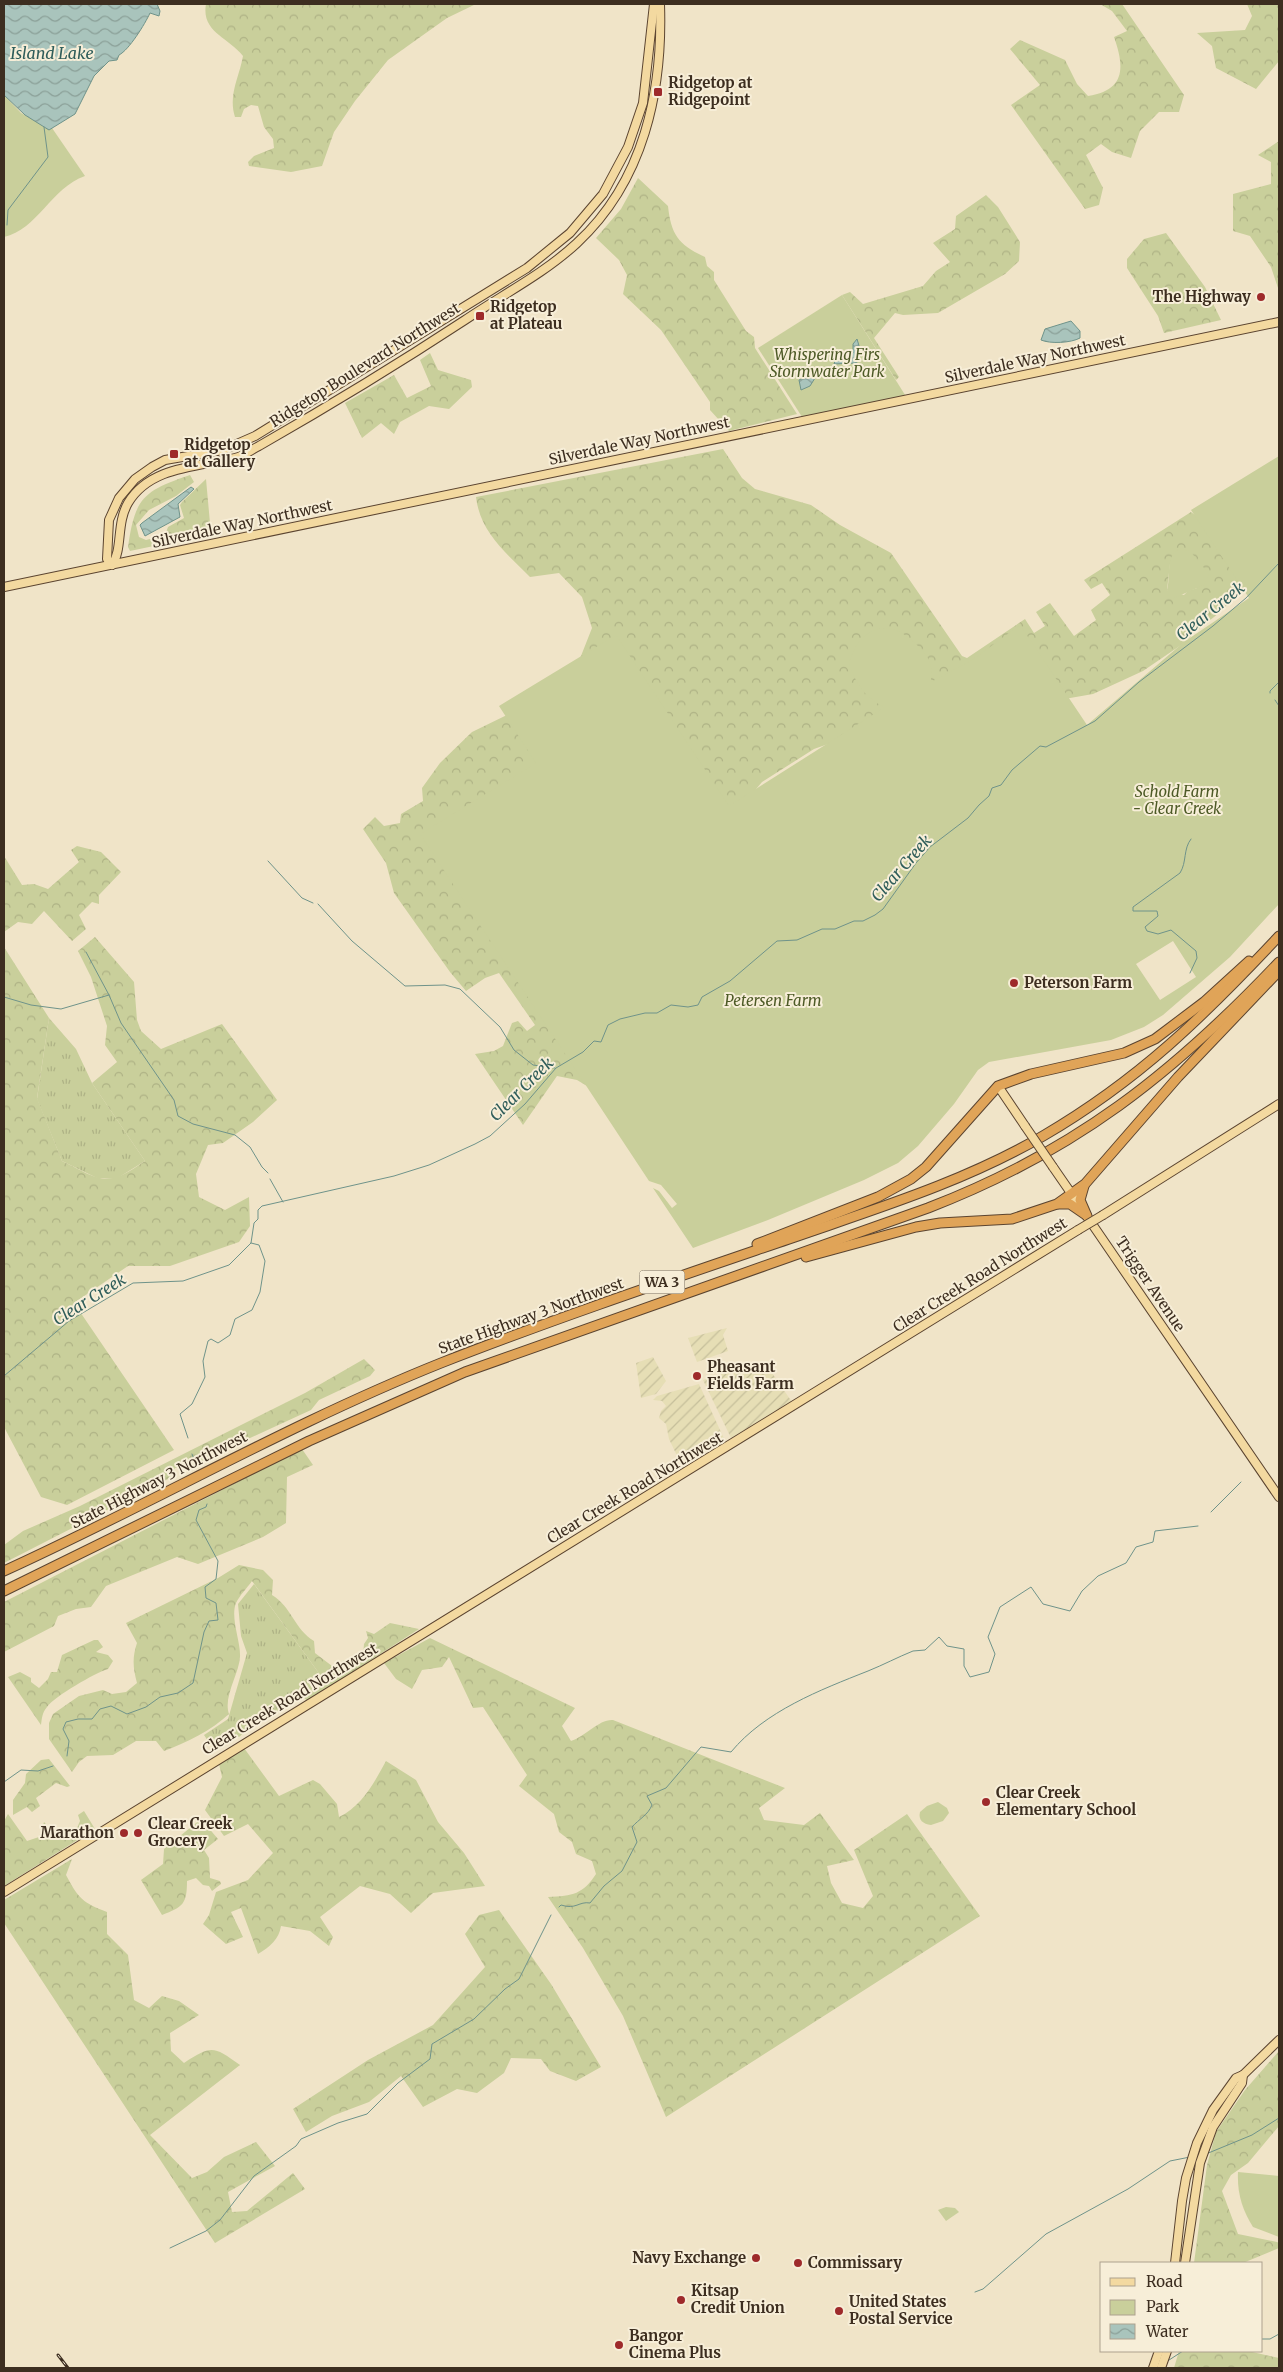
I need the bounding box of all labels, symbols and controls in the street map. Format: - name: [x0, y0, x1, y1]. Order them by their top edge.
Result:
- water label: Island Lake: [10, 43, 94, 63]
- place label: Ridgetop at Ridgepoint: [668, 73, 752, 109]
- marker: Ridgetop at Ridgepoint: [652, 86, 664, 98]
- place label: The Highway: [1153, 287, 1251, 306]
- marker: The Highway: [1255, 291, 1267, 303]
- place label: Ridgetop at Plateau: [490, 297, 563, 333]
- street label: Ridgetop Boulevard Northwest: [266, 298, 463, 431]
- marker: Ridgetop at Plateau: [474, 310, 486, 322]
- street label: Silverdale Way Northwest: [943, 330, 1127, 387]
- park label: Whispering Firs Stormwater Park: [769, 345, 885, 381]
- street label: Silverdale Way Northwest: [547, 412, 731, 469]
- place label: Ridgetop at Gallery: [184, 435, 255, 471]
- marker: Ridgetop at Gallery: [168, 448, 180, 460]
- street label: Silverdale Way Northwest: [150, 495, 334, 552]
- water label: Clear Creek: [1172, 577, 1248, 645]
- park label: Schold Farm - Clear Creek: [1133, 782, 1222, 818]
- water label: Clear Creek: [866, 830, 936, 906]
- place label: Peterson Farm: [1024, 973, 1132, 992]
- marker: Peterson Farm: [1008, 977, 1020, 989]
- park label: Petersen Farm: [724, 991, 822, 1010]
- water label: Clear Creek: [485, 1053, 557, 1125]
- street label: Clear Creek Road Northwest: [889, 1213, 1070, 1336]
- street label: Trigger Avenue: [1112, 1233, 1189, 1335]
- water label: Clear Creek: [49, 1269, 129, 1329]
- road number: WA 3: [640, 1270, 684, 1294]
- street label: State Highway 3 Northwest: [436, 1273, 626, 1358]
- place label: Pheasant Fields Farm: [707, 1357, 794, 1393]
- marker: Pheasant Fields Farm: [691, 1370, 703, 1382]
- street label: State Highway 3 Northwest: [67, 1427, 250, 1532]
- street label: Clear Creek Road Northwest: [543, 1427, 726, 1548]
- street label: Clear Creek Road Northwest: [198, 1638, 381, 1759]
- place label: Clear Creek Elementary School: [996, 1783, 1136, 1819]
- marker: Clear Creek Elementary School: [980, 1796, 992, 1808]
- place label: Clear Creek Grocery: [148, 1814, 232, 1850]
- place label: Marathon: [40, 1823, 114, 1842]
- marker: Marathon: [118, 1827, 130, 1839]
- marker: Clear Creek Grocery: [132, 1827, 144, 1839]
- place label: Navy Exchange: [632, 2248, 746, 2267]
- marker: Navy Exchange: [750, 2252, 762, 2264]
- place label: Commissary: [808, 2253, 902, 2272]
- marker: Commissary: [792, 2257, 804, 2269]
- legend: [1100, 2262, 1263, 2352]
- text: Road: [1146, 2272, 1182, 2291]
- place label: Kitsap Credit Union: [691, 2281, 785, 2317]
- place label: United States Postal Service: [849, 2292, 953, 2328]
- marker: Kitsap Credit Union: [675, 2294, 687, 2306]
- text: Park: [1146, 2297, 1180, 2316]
- marker: United States Postal Service: [833, 2305, 845, 2317]
- text: Water: [1145, 2322, 1189, 2341]
- place label: Bangor Cinema Plus: [629, 2326, 721, 2362]
- marker: Bangor Cinema Plus: [613, 2339, 625, 2351]

